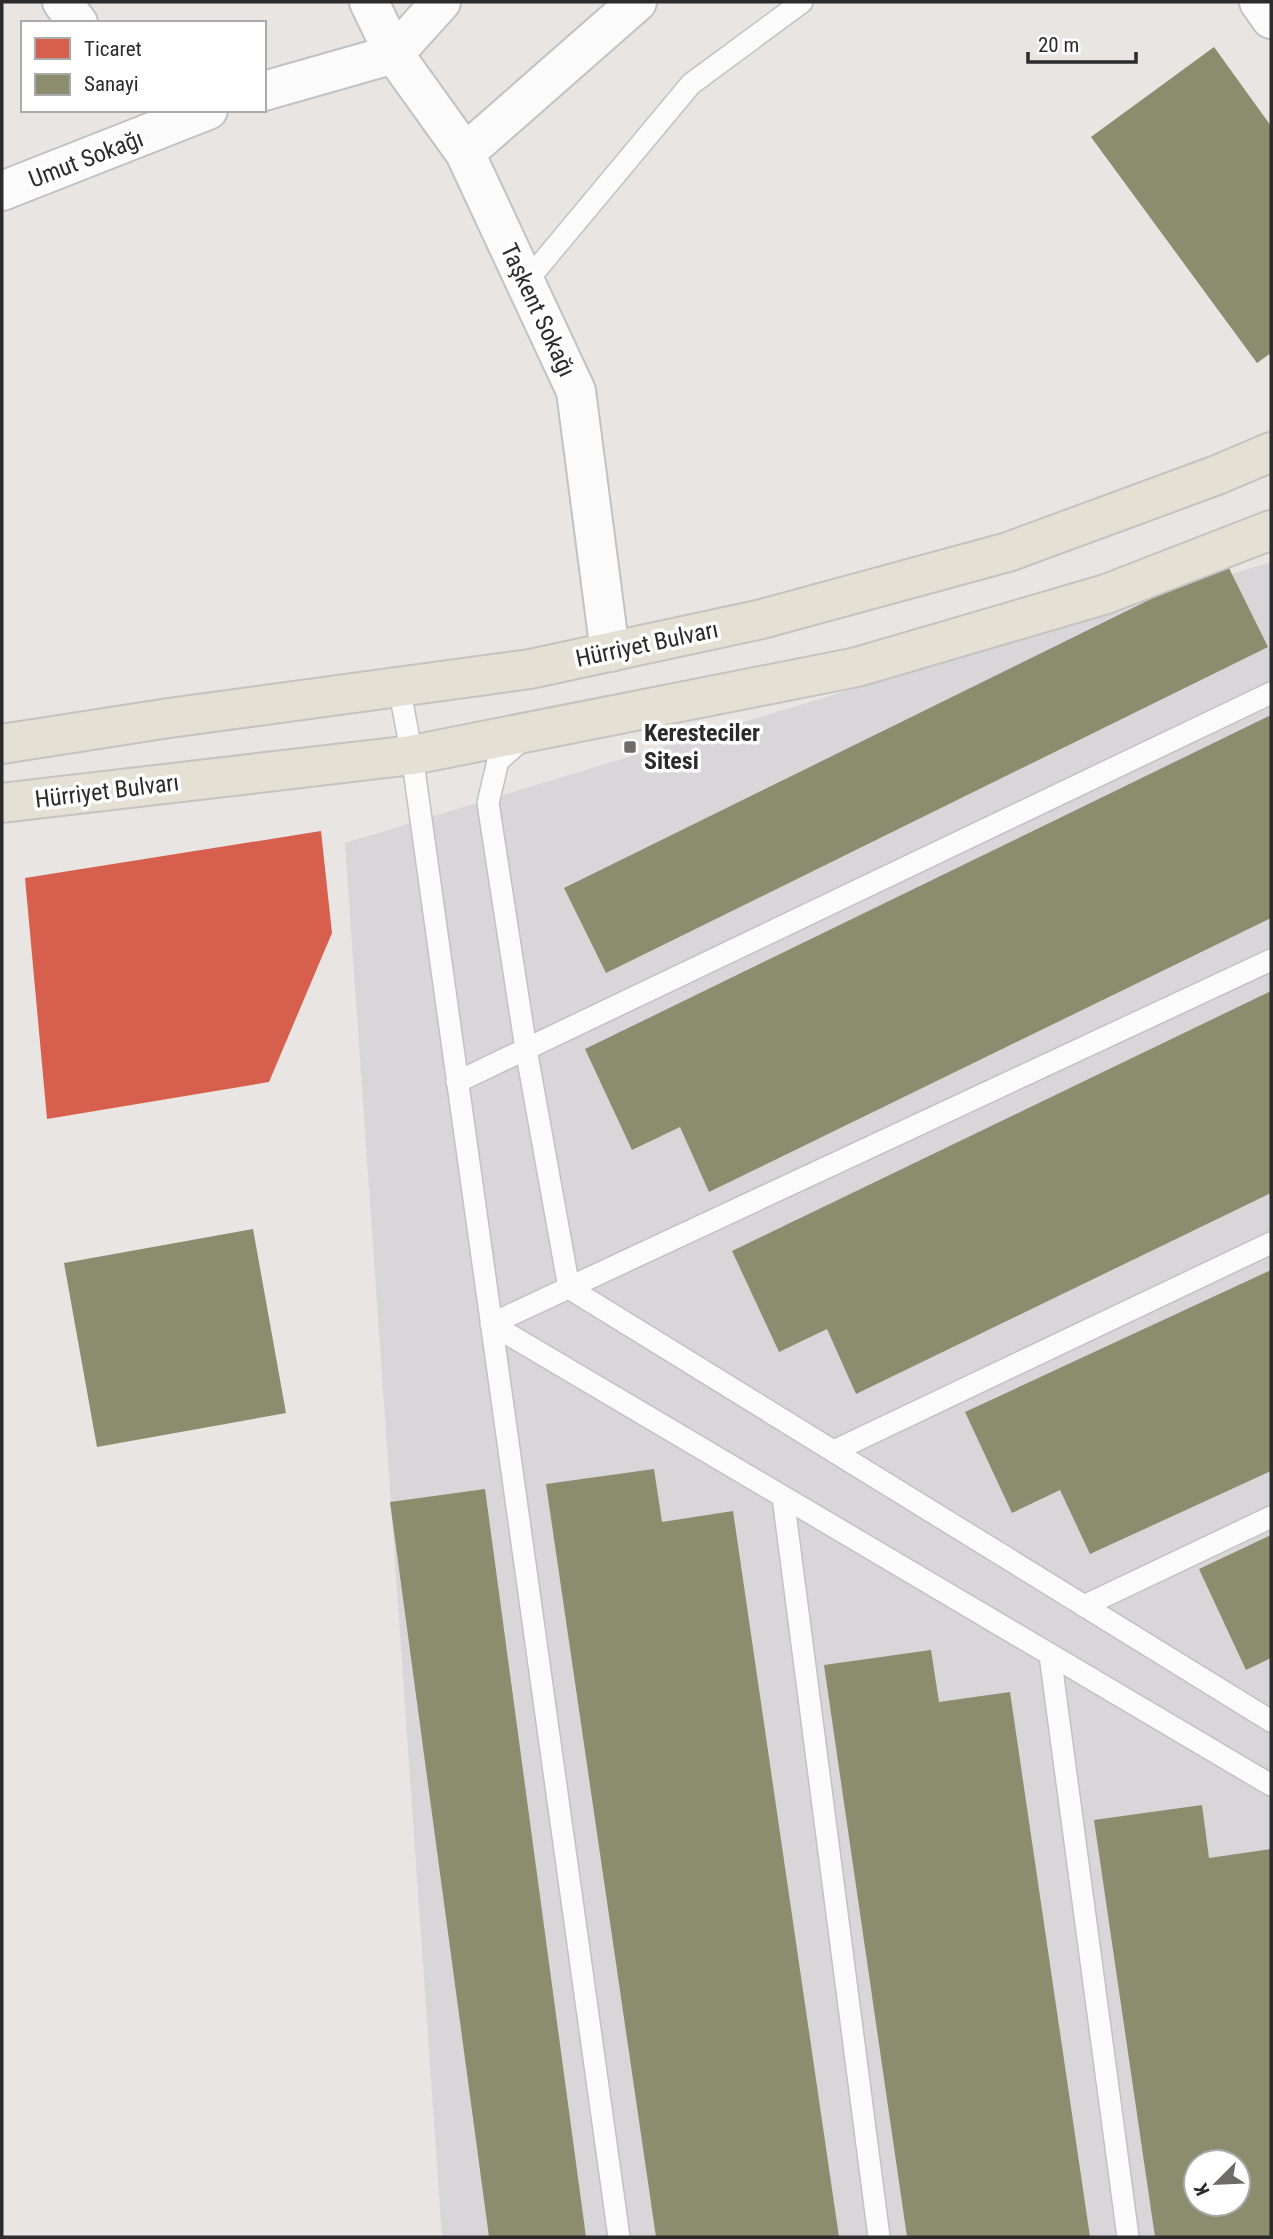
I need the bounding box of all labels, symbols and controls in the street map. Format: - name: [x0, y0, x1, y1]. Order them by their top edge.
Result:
- legend: [21, 21, 266, 112]
- scale bar: [1028, 21, 1136, 65]
- text: 20 m: [1038, 33, 1079, 57]
- text: Ticaret: [84, 37, 142, 61]
- text: Sanayi: [84, 72, 139, 96]
- street label: Umut Sokağı: [25, 124, 147, 194]
- street label: Taşkent Sokağı: [495, 239, 581, 381]
- street label: Hürriyet Bulvarı: [573, 615, 721, 673]
- place label: Keresteciler Sitesi: [644, 719, 760, 775]
- marker: Keresteciler Sitesi: [622, 739, 638, 755]
- street label: Hürriyet Bulvarı: [33, 768, 181, 814]
- north arrow: [1182, 2148, 1252, 2218]
- text: K: [1189, 2180, 1215, 2199]

